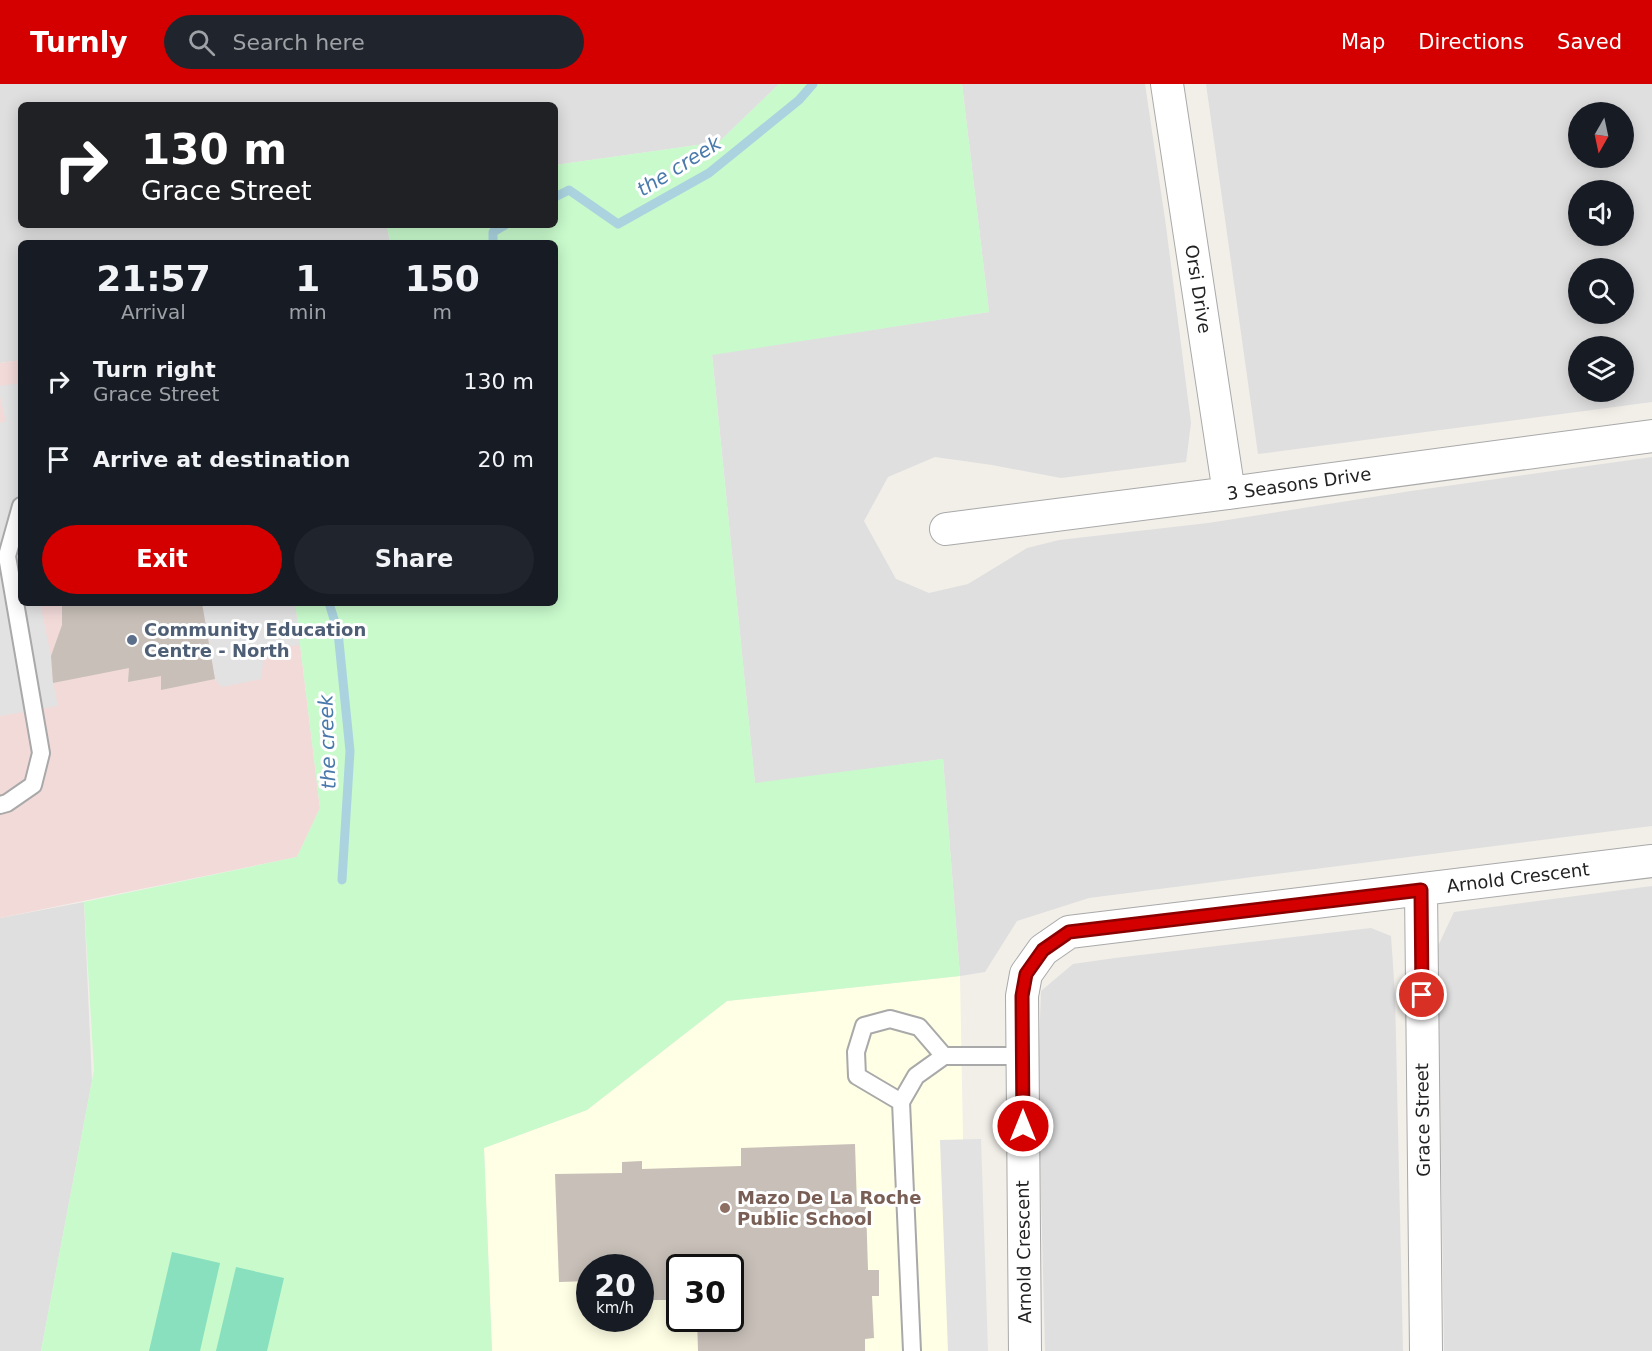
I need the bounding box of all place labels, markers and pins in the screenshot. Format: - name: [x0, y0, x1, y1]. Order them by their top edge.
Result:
- place label: Community Education Centre - North: [144, 619, 366, 661]
- marker: Community Education Centre - North: [125, 633, 139, 647]
- pin: [1396, 969, 1447, 1020]
- place label: Mazo De La Roche Public School: [737, 1187, 921, 1229]
- marker: Mazo De La Roche Public School: [718, 1201, 732, 1215]

